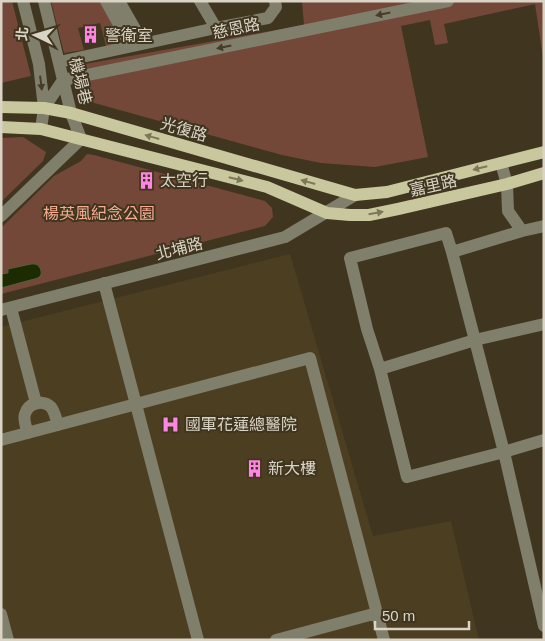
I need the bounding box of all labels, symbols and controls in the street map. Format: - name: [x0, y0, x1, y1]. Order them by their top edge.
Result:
- north arrow: [10, 10, 60, 60]
- one-way arrow: [375, 11, 391, 19]
- street label: 慈恩路: [211, 15, 261, 42]
- building icon: 警衛室: [81, 25, 101, 45]
- text: 北: [13, 26, 31, 42]
- place label: 警衛室: [105, 27, 153, 44]
- one-way arrow: [217, 43, 232, 51]
- street label: 機場巷: [66, 56, 95, 106]
- one-way arrow: [37, 75, 45, 91]
- street label: 光復路: [158, 115, 209, 144]
- one-way arrow: [144, 132, 159, 140]
- one-way arrow: [472, 164, 487, 172]
- building icon: 太空行: [136, 170, 156, 190]
- place label: 太空行: [160, 172, 208, 189]
- street label: 嘉里路: [408, 172, 458, 199]
- one-way arrow: [229, 175, 244, 183]
- one-way arrow: [300, 178, 315, 186]
- park label: 楊英風紀念公園: [43, 205, 155, 222]
- one-way arrow: [368, 209, 384, 217]
- street label: 北埔路: [154, 234, 204, 263]
- hospital icon: 國軍花蓮總醫院: [161, 414, 181, 434]
- place label: 國軍花蓮總醫院: [185, 416, 297, 433]
- building icon: 新大樓: [244, 458, 264, 478]
- place label: 新大樓: [268, 460, 316, 477]
- scale bar: [375, 598, 469, 630]
- text: 50 m: [382, 607, 415, 624]

